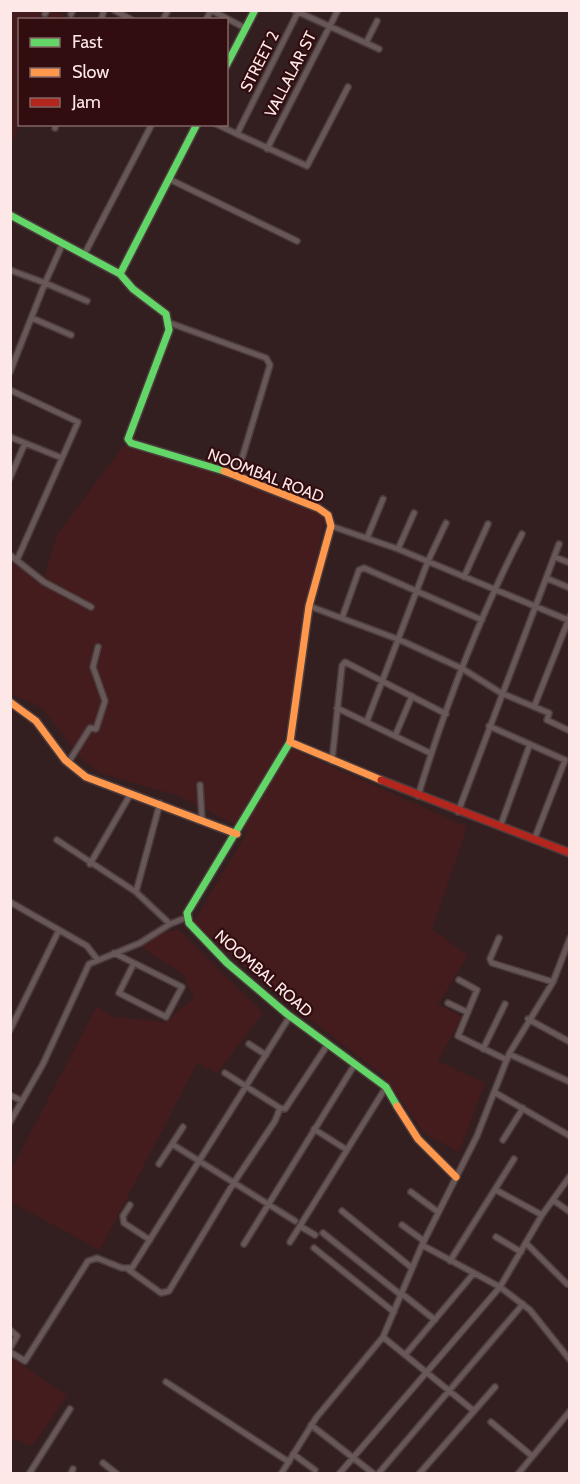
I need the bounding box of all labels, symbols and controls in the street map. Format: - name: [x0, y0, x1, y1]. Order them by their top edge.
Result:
- legend: [18, 18, 228, 126]
- street label: STREET 2: [236, 28, 283, 95]
- street label: VALLALAR ST: [261, 28, 320, 120]
- text: Fast: [72, 31, 103, 53]
- text: Slow: [72, 61, 109, 83]
- text: Jam: [71, 91, 101, 113]
- street label: NOOMBAL ROAD: [205, 445, 327, 506]
- street label: NOOMBAL ROAD: [211, 926, 316, 1021]

